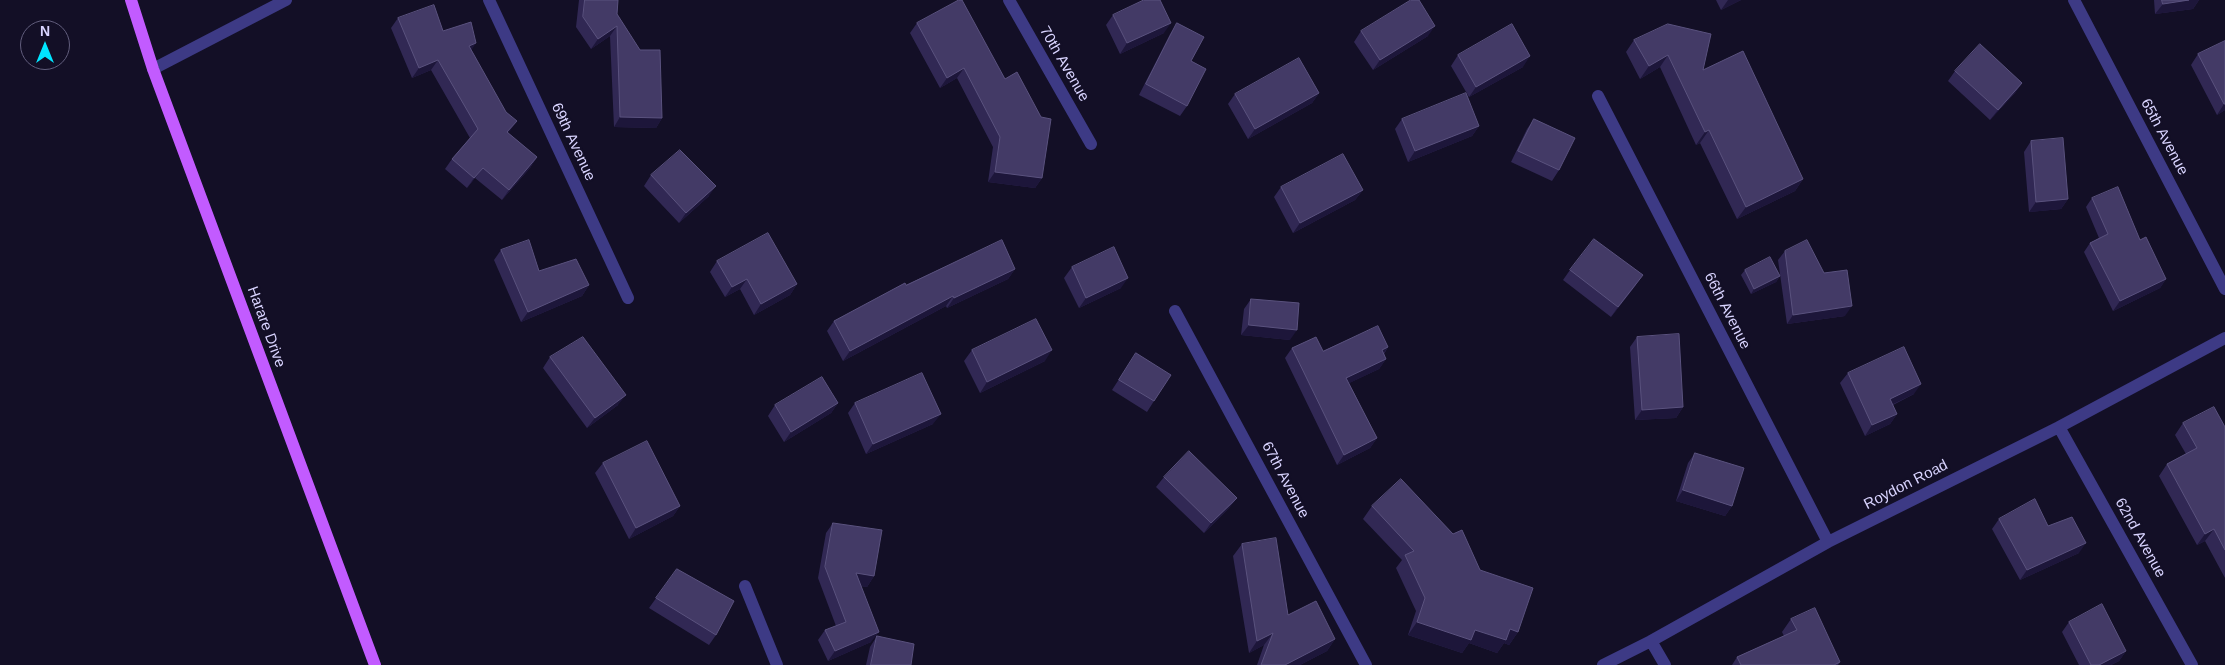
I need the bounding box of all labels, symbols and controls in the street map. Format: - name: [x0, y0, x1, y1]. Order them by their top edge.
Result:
- north arrow: [20, 20, 70, 70]
- text: N: [40, 23, 50, 39]
- street label: 70th Avenue: [1035, 23, 1093, 105]
- street label: 65th Avenue: [2136, 96, 2192, 178]
- street label: 69th Avenue: [547, 100, 599, 184]
- street label: 66th Avenue: [1700, 270, 1754, 352]
- street label: Harare Drive: [243, 284, 289, 370]
- street label: 67th Avenue: [1257, 439, 1313, 521]
- street label: Roydon Road: [1861, 456, 1951, 514]
- street label: 62nd Avenue: [2111, 495, 2169, 581]

